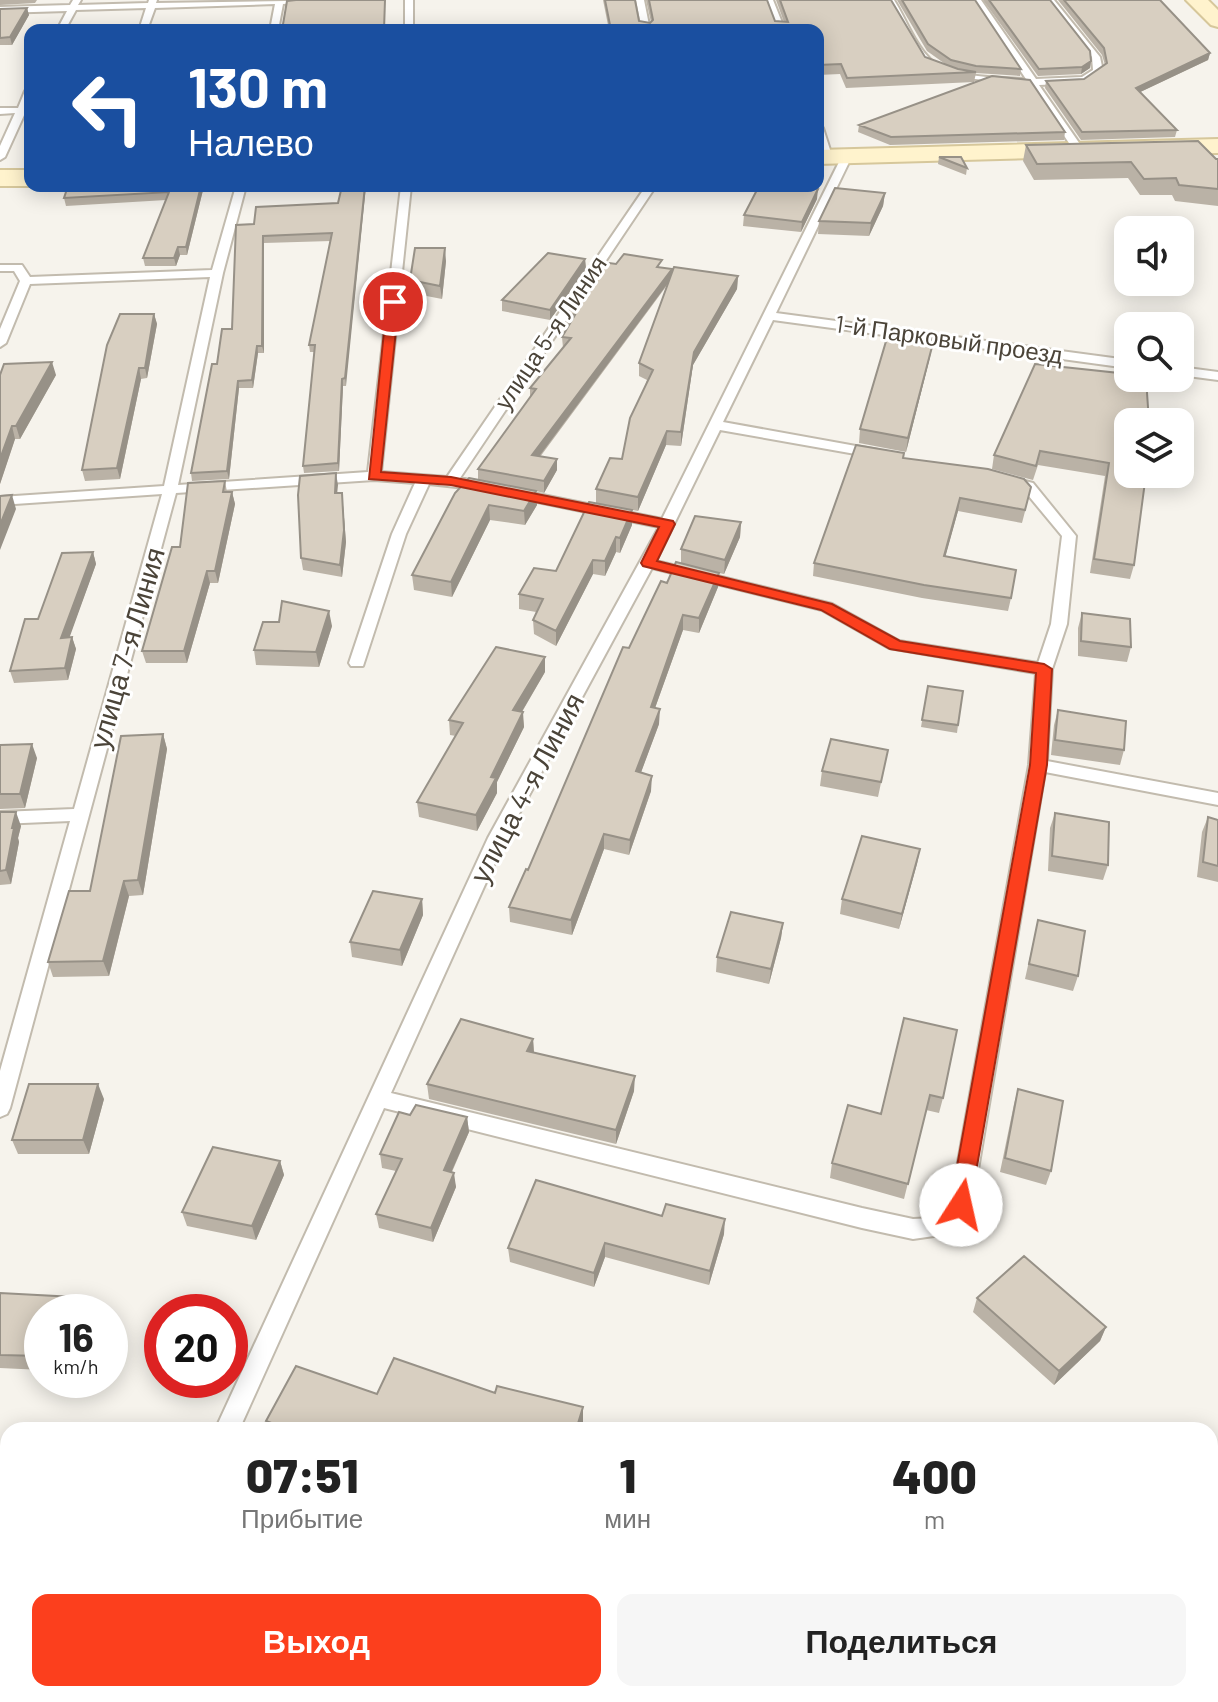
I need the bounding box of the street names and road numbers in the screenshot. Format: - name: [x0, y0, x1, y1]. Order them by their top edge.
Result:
- street label: улица 5-я Линия: [488, 250, 612, 415]
- street label: 1-й Парковый проезд: [834, 308, 1065, 369]
- street label: улица 7-я Линия: [81, 543, 171, 752]
- street label: улица 4-я Линия: [462, 687, 590, 888]

